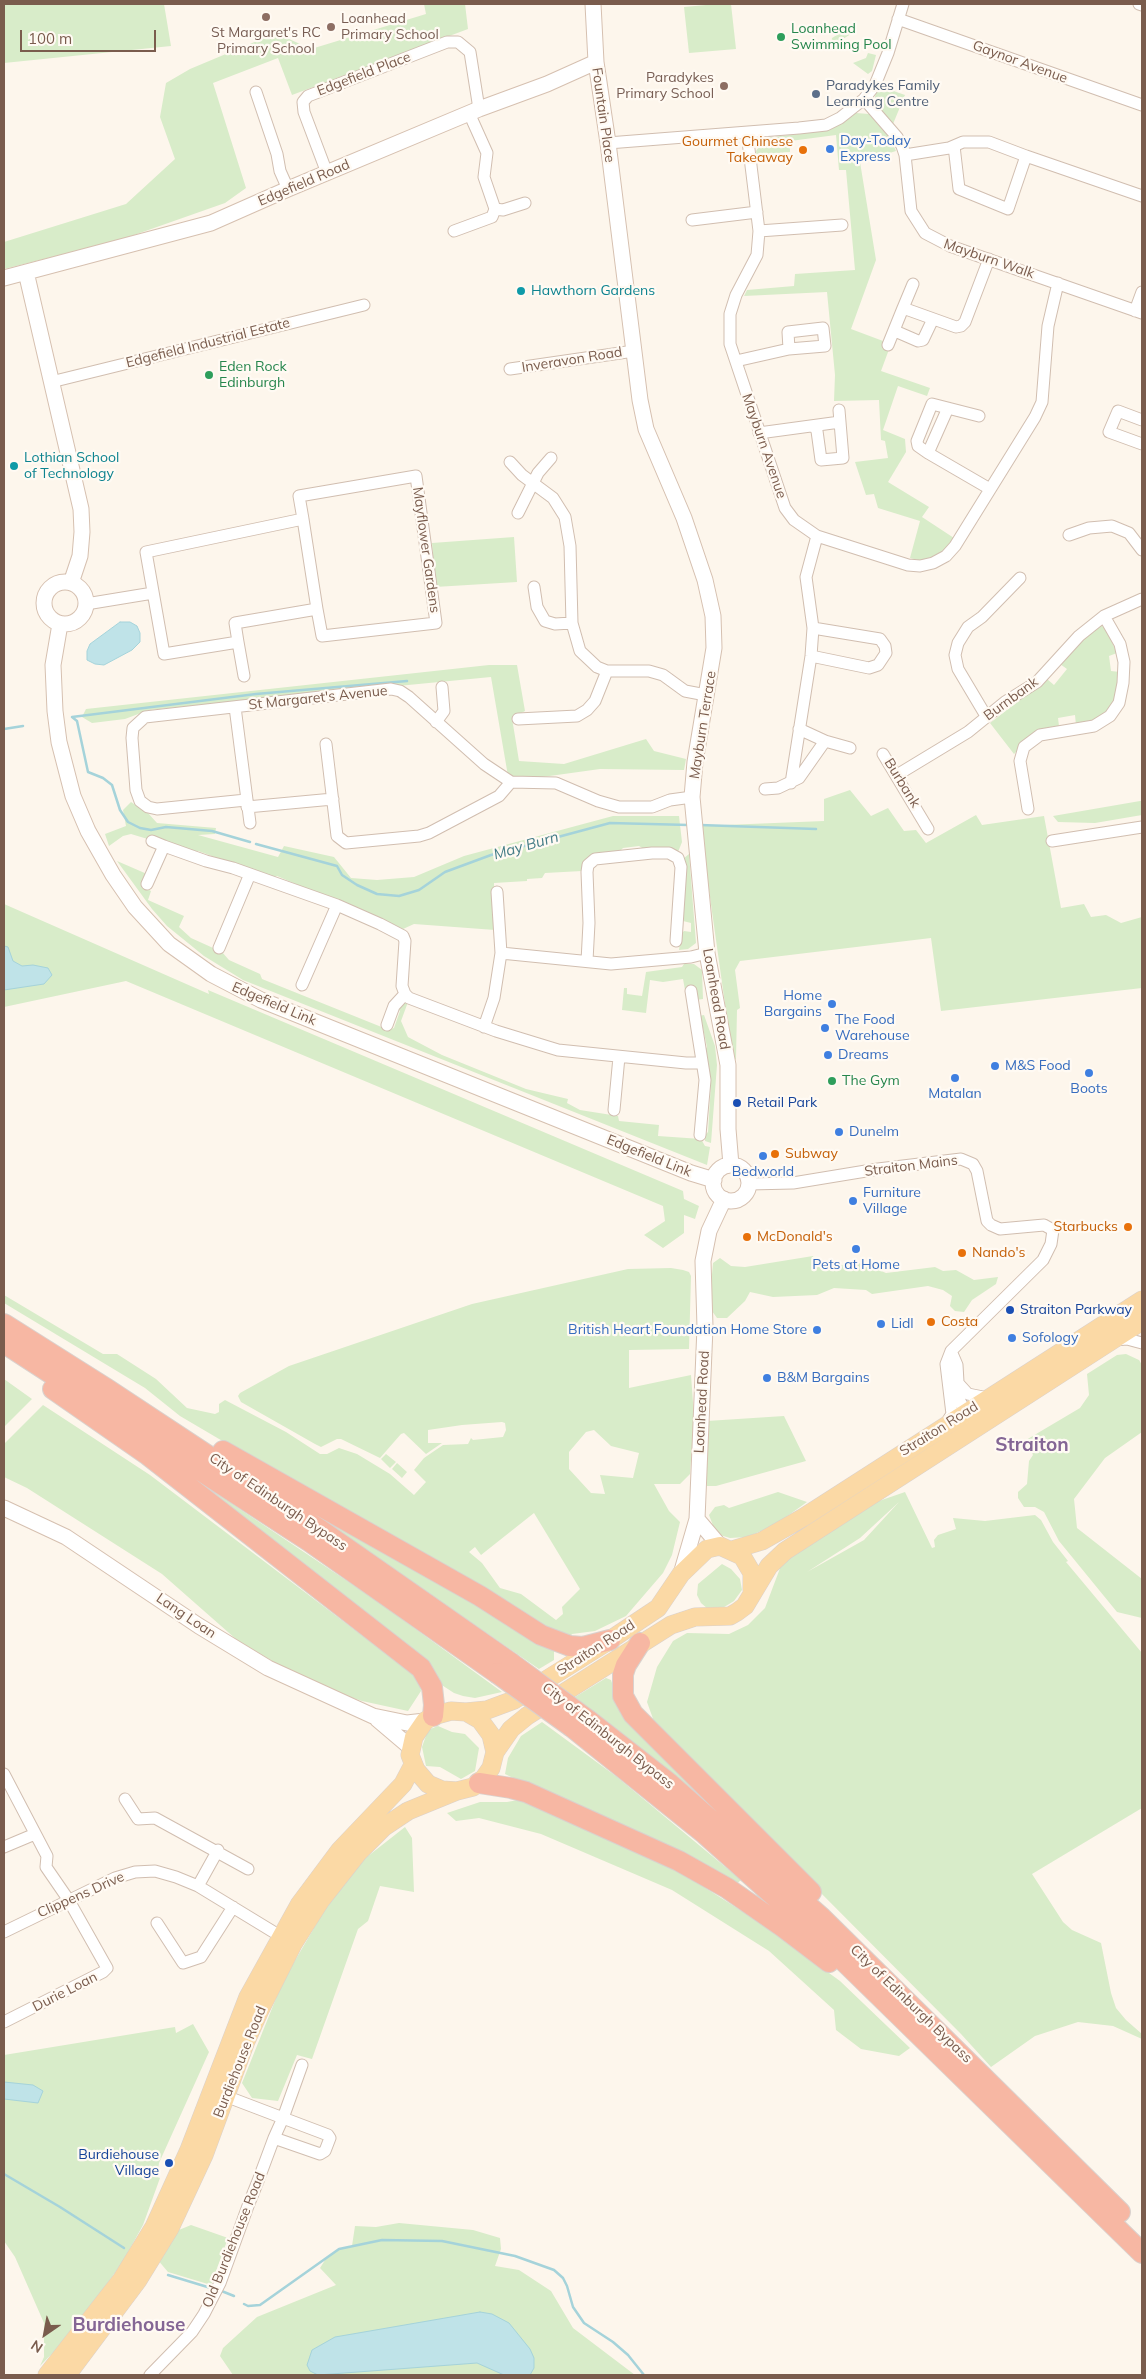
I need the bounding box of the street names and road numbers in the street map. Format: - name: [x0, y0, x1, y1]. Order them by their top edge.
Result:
- street label: Gaynor Avenue: [970, 37, 1070, 87]
- street label: Edgefield Place: [315, 48, 413, 100]
- street label: Fountain Place: [588, 66, 618, 164]
- street label: Edgefield Road: [256, 156, 352, 210]
- street label: Mayburn Walk: [941, 236, 1037, 282]
- street label: Edgefield Industrial Estate: [124, 314, 292, 372]
- street label: Inveravon Road: [521, 344, 623, 376]
- street label: Mayburn Avenue: [738, 391, 790, 501]
- street label: Mayflower Gardens: [409, 486, 443, 614]
- street label: Mayburn Terrace: [686, 670, 720, 780]
- street label: Burnbank: [981, 674, 1041, 724]
- street label: St Margaret's Avenue: [248, 682, 388, 714]
- street label: Burbank: [880, 755, 924, 811]
- street label: Loanhead Road: [699, 947, 733, 1051]
- street label: Edgefield Link: [229, 979, 319, 1029]
- street label: Edgefield Link: [604, 1131, 694, 1181]
- street label: Straiton Mains: [863, 1152, 959, 1180]
- street label: Loanhead Road: [691, 1350, 713, 1454]
- street label: Straiton Road: [897, 1398, 981, 1460]
- street label: City of Edinburgh Bypass: [206, 1450, 350, 1554]
- street label: Lang Loan: [153, 1590, 219, 1642]
- street label: Straiton Road: [554, 1617, 638, 1679]
- street label: City of Edinburgh Bypass: [539, 1679, 677, 1793]
- street label: Clippens Drive: [35, 1868, 127, 1922]
- street label: City of Edinburgh Bypass: [847, 1941, 975, 2067]
- street label: Durie Loan: [30, 1969, 100, 2015]
- street label: Burdiehouse Road: [210, 2004, 270, 2120]
- street label: Old Burdiehouse Road: [199, 2170, 269, 2310]

